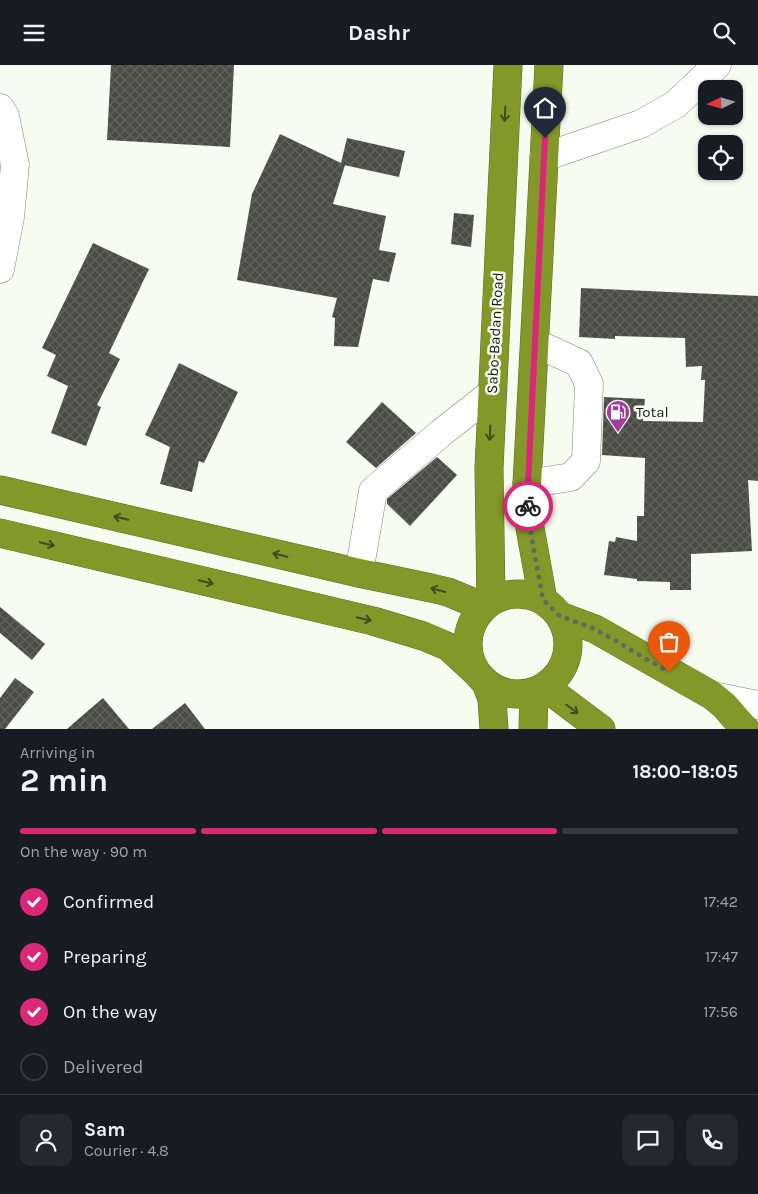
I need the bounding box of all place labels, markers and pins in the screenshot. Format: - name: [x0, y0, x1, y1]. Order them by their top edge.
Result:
- pin: [524, 87, 566, 138]
- fuel station icon: Total: [605, 399, 631, 433]
- place label: Total: [636, 403, 669, 421]
- pin: [648, 621, 690, 672]

